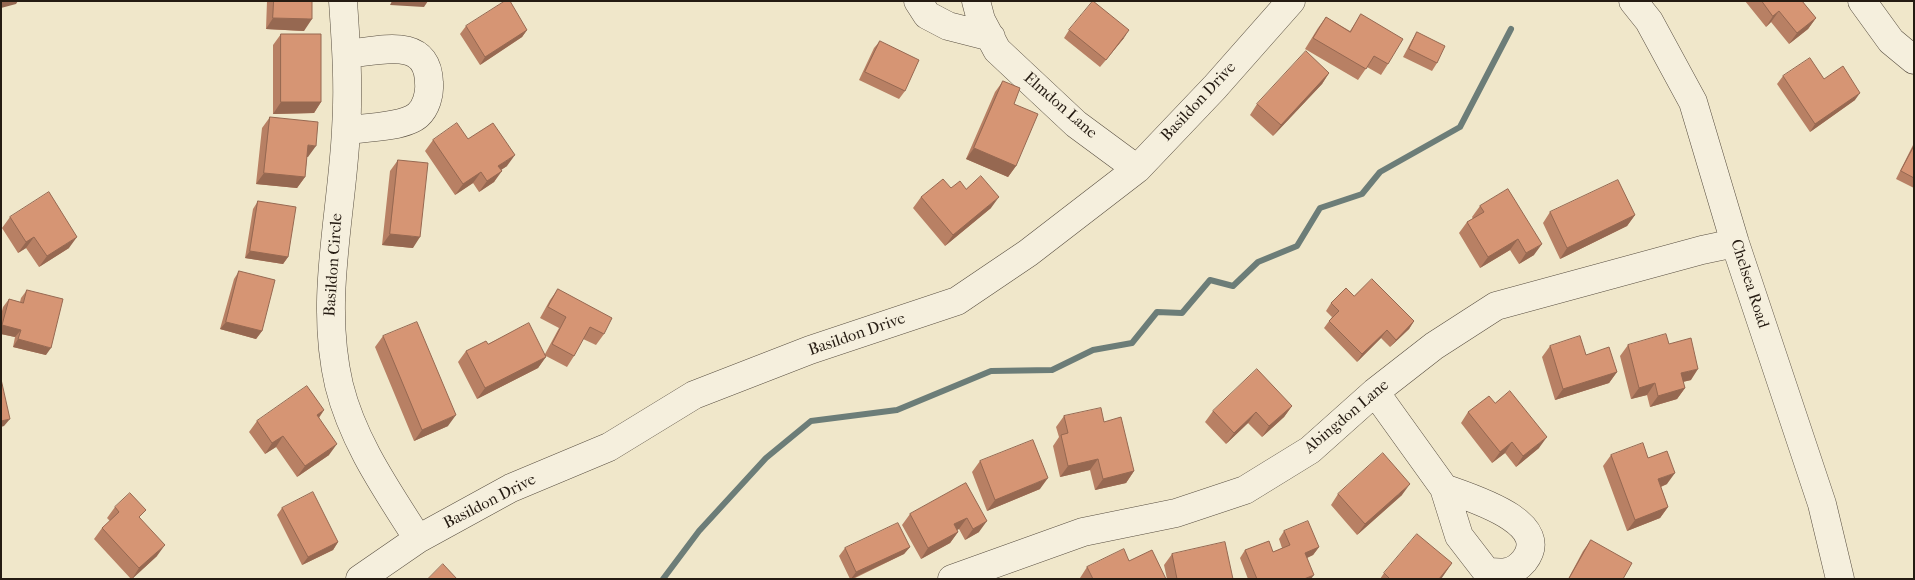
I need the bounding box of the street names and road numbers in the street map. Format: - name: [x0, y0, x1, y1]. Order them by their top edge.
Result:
- street label: Basildon Drive: [1157, 58, 1241, 146]
- street label: Elmdon Lane: [1019, 69, 1101, 143]
- street label: Basildon Circle: [321, 213, 347, 317]
- street label: Chelsea Road: [1726, 237, 1772, 331]
- street label: Basildon Drive: [806, 309, 908, 361]
- street label: Abingdon Lane: [1301, 376, 1393, 458]
- street label: Basildon Drive: [441, 470, 539, 534]

